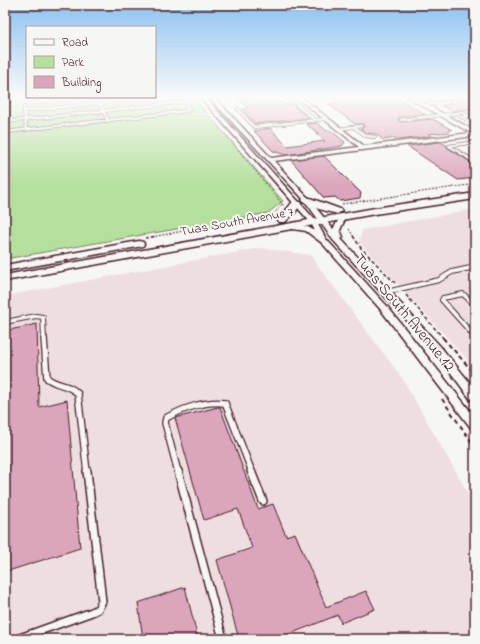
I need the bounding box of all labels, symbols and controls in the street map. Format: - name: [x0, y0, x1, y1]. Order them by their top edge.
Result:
- legend: [26, 26, 156, 98]
- text: Road: [62, 34, 88, 52]
- text: Park: [62, 54, 84, 72]
- text: Building: [61, 74, 101, 93]
- street label: Tuas South Avenue 7: [179, 203, 296, 241]
- street label: Tuas South Avenue 12: [347, 249, 461, 377]

